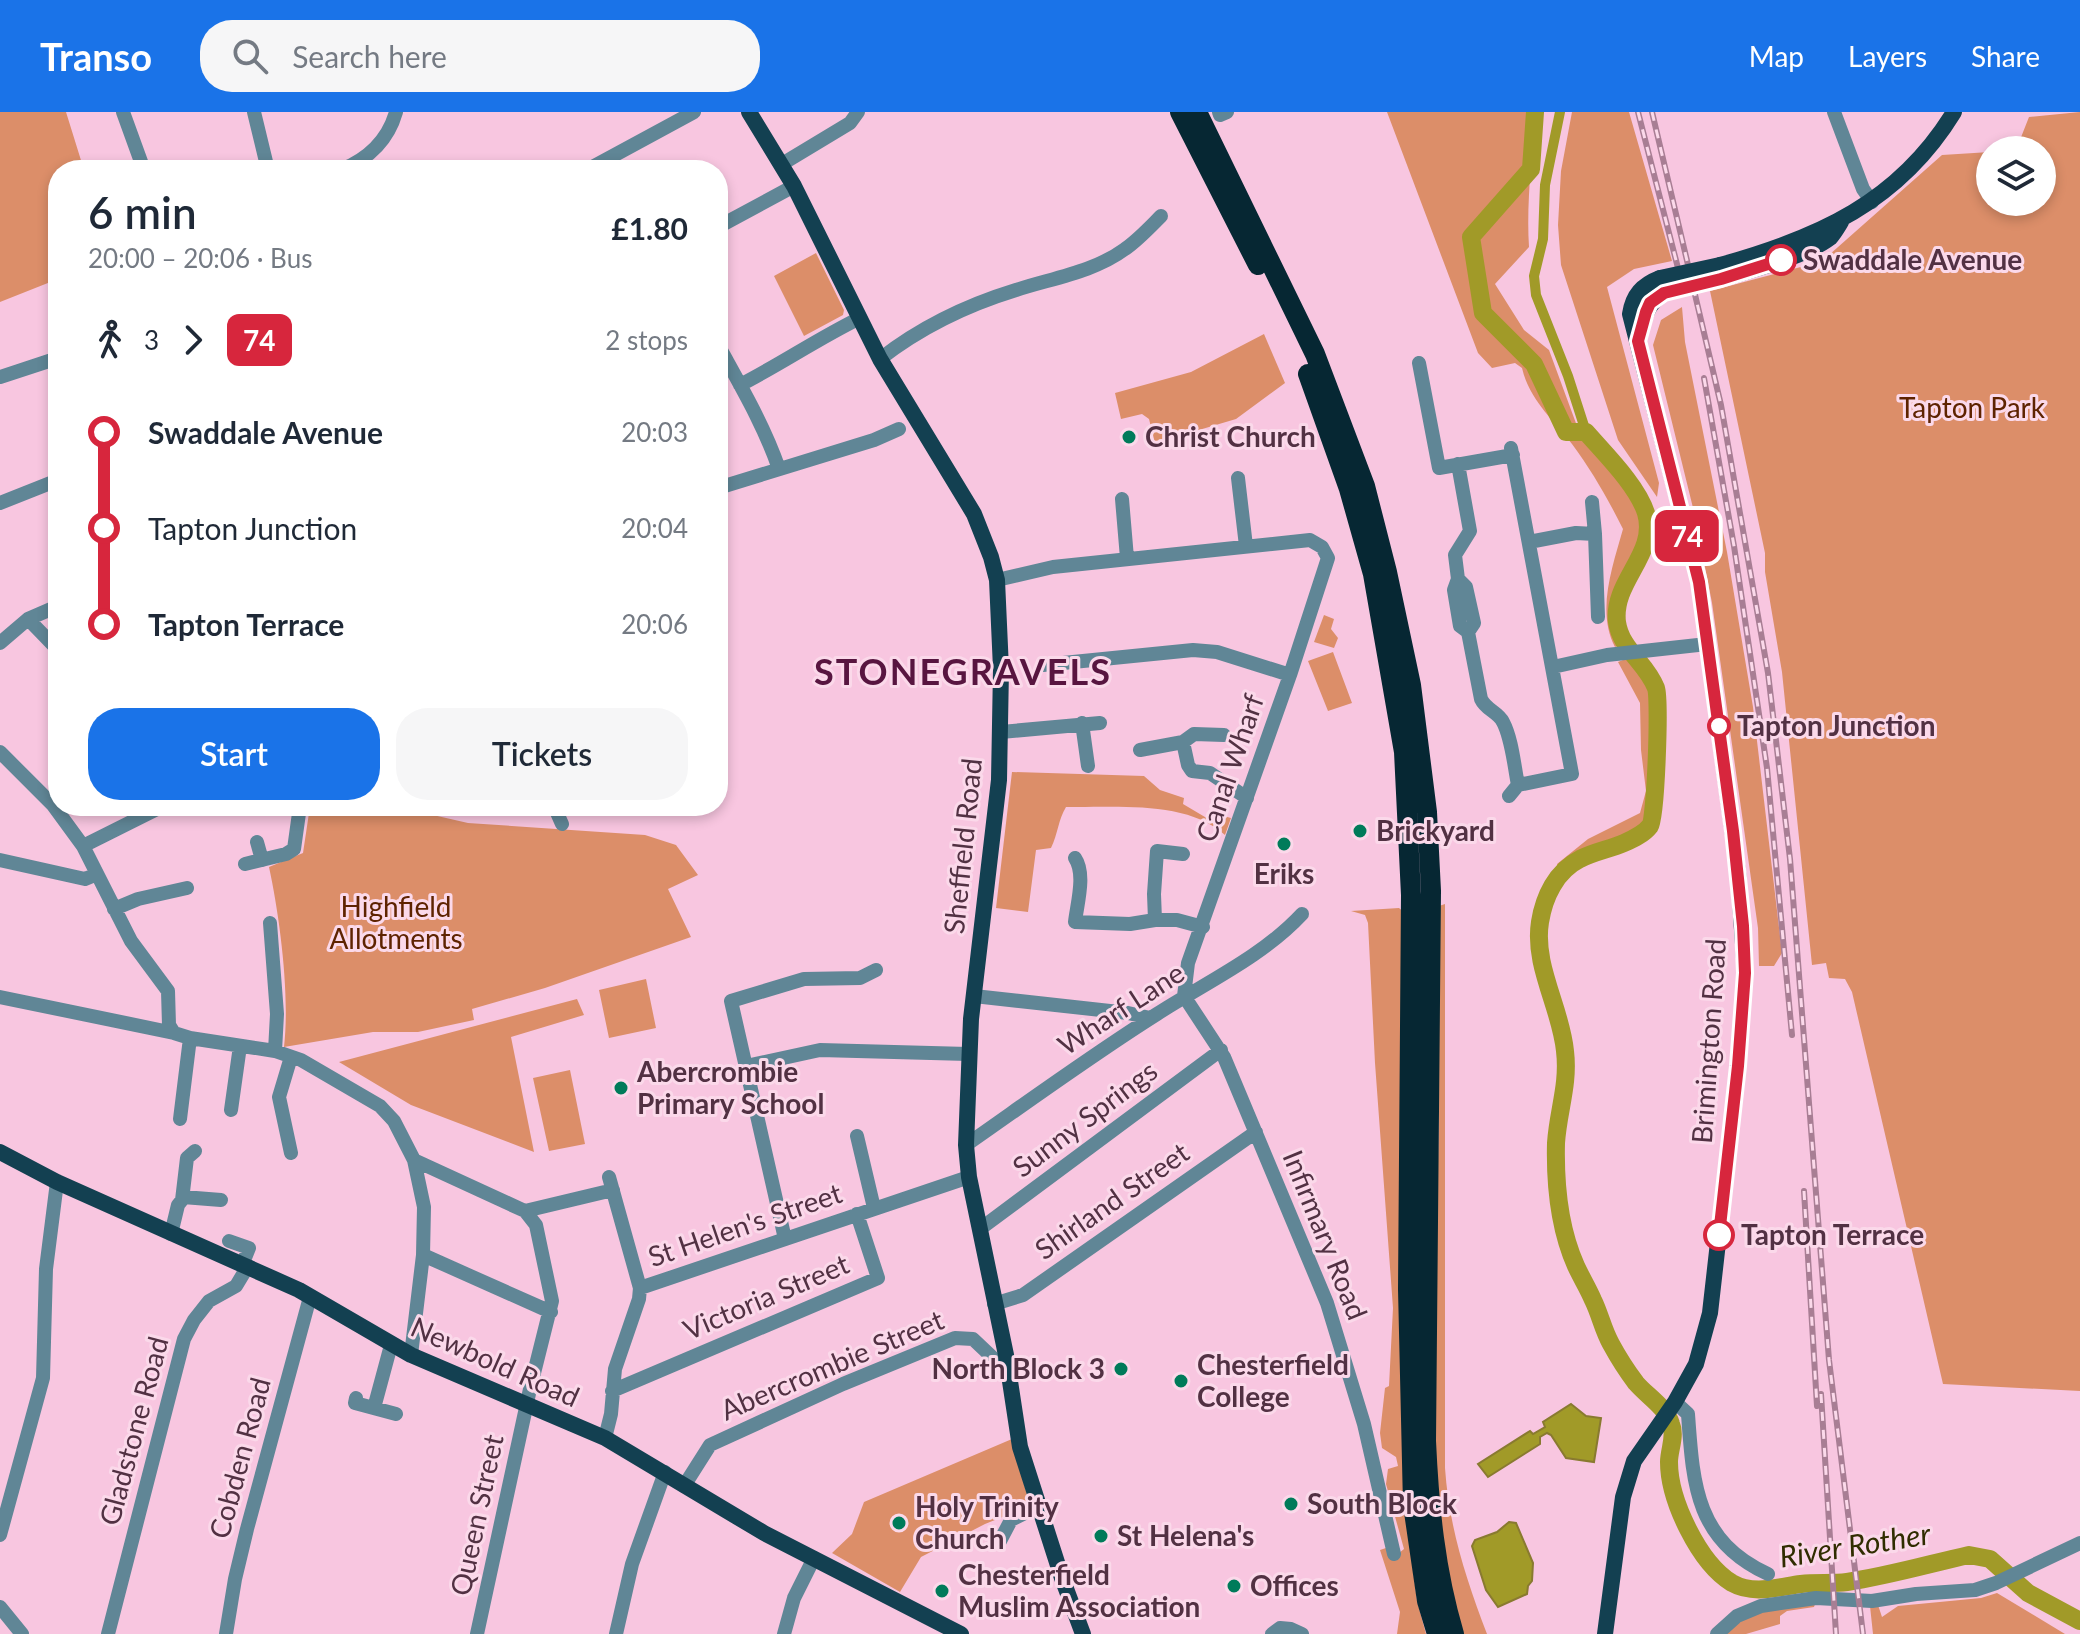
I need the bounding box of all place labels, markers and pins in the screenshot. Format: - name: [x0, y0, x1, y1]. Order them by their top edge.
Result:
- place label: Swaddale Avenue: [1803, 242, 2022, 276]
- marker: Swaddale Avenue: [1766, 245, 1796, 275]
- place label: Christ Church: [1145, 419, 1316, 453]
- marker: Christ Church: [1120, 428, 1138, 446]
- place label: Tapton Junction: [1737, 708, 1935, 742]
- marker: Tapton Junction: [1708, 715, 1730, 737]
- place label: Brickyard: [1376, 813, 1495, 847]
- marker: Brickyard: [1351, 822, 1369, 840]
- marker: Eriks: [1275, 835, 1293, 853]
- place label: Eriks: [1254, 856, 1314, 890]
- place label: Abercrombie Primary School: [636, 1054, 824, 1120]
- marker: Abercrombie Primary School: [612, 1079, 630, 1097]
- place label: Tapton Terrace: [1741, 1217, 1924, 1251]
- marker: Tapton Terrace: [1704, 1220, 1734, 1250]
- place label: Chesterfield College: [1197, 1347, 1349, 1413]
- place label: North Block 3: [932, 1351, 1105, 1385]
- marker: North Block 3: [1112, 1360, 1130, 1378]
- marker: Chesterfield College: [1172, 1372, 1190, 1390]
- place label: South Block: [1307, 1486, 1457, 1520]
- place label: Holy Trinity Church: [915, 1489, 1059, 1555]
- marker: South Block: [1282, 1495, 1300, 1513]
- marker: Holy Trinity Church: [890, 1514, 908, 1532]
- place label: St Helena's: [1117, 1518, 1254, 1552]
- marker: St Helena's: [1092, 1527, 1110, 1545]
- place label: Chesterfield Muslim Association: [958, 1557, 1200, 1623]
- place label: Offices: [1250, 1568, 1339, 1602]
- marker: Offices: [1225, 1577, 1243, 1595]
- marker: Chesterfield Muslim Association: [933, 1582, 951, 1600]

